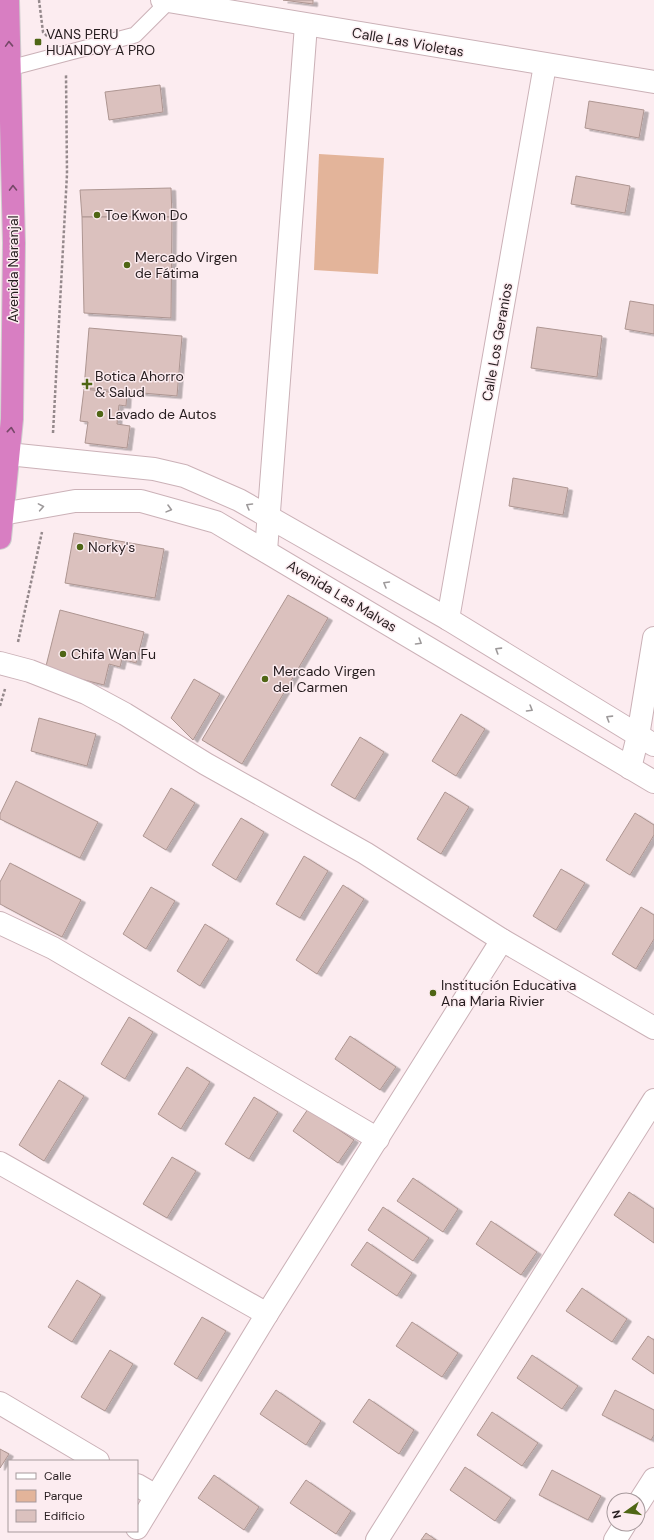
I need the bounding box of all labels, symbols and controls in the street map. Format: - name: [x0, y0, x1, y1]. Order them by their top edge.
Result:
- street label: Calle Las Violetas: [351, 23, 465, 61]
- place label: VANS PERU HUANDOY A PRO: [46, 25, 155, 59]
- marker: VANS PERU HUANDOY A PRO: [33, 37, 43, 47]
- one-way arrow: [5, 41, 13, 47]
- one-way arrow: [9, 185, 17, 191]
- place label: Toe Kwon Do: [105, 206, 188, 224]
- marker: Toe Kwon Do: [92, 210, 102, 220]
- street label: Avenida Naranjal: [4, 215, 22, 323]
- place label: Mercado Virgen de Fátima: [135, 248, 237, 282]
- marker: Mercado Virgen de Fátima: [122, 260, 132, 270]
- street label: Calle Los Geranios: [478, 281, 516, 403]
- place label: Botica Ahorro & Salud: [95, 367, 184, 401]
- marker: Botica Ahorro & Salud: [82, 379, 92, 389]
- place label: Lavado de Autos: [108, 405, 216, 423]
- marker: Lavado de Autos: [95, 409, 105, 419]
- one-way arrow: [6, 427, 15, 433]
- one-way arrow: [38, 503, 44, 511]
- one-way arrow: [246, 503, 253, 510]
- one-way arrow: [165, 504, 172, 513]
- place label: Norky's: [88, 538, 135, 556]
- marker: Norky's: [75, 542, 85, 552]
- street label: Avenida Las Malvas: [284, 556, 400, 636]
- one-way arrow: [383, 581, 390, 588]
- one-way arrow: [415, 637, 422, 645]
- place label: Chifa Wan Fu: [71, 645, 156, 663]
- one-way arrow: [495, 647, 502, 654]
- marker: Chifa Wan Fu: [58, 649, 68, 659]
- place label: Mercado Virgen del Carmen: [273, 662, 375, 696]
- marker: Mercado Virgen del Carmen: [260, 674, 270, 684]
- one-way arrow: [526, 704, 533, 711]
- one-way arrow: [606, 715, 613, 723]
- place label: Institución Educativa Ana Maria Rivier: [441, 976, 576, 1010]
- marker: Institución Educativa Ana Maria Rivier: [428, 988, 438, 998]
- legend: [8, 1460, 138, 1532]
- text: Calle: [44, 1468, 71, 1484]
- text: Parque: [44, 1488, 83, 1504]
- north arrow: [606, 1492, 646, 1532]
- text: Edificio: [44, 1508, 85, 1524]
- text: N: [609, 1509, 624, 1520]

